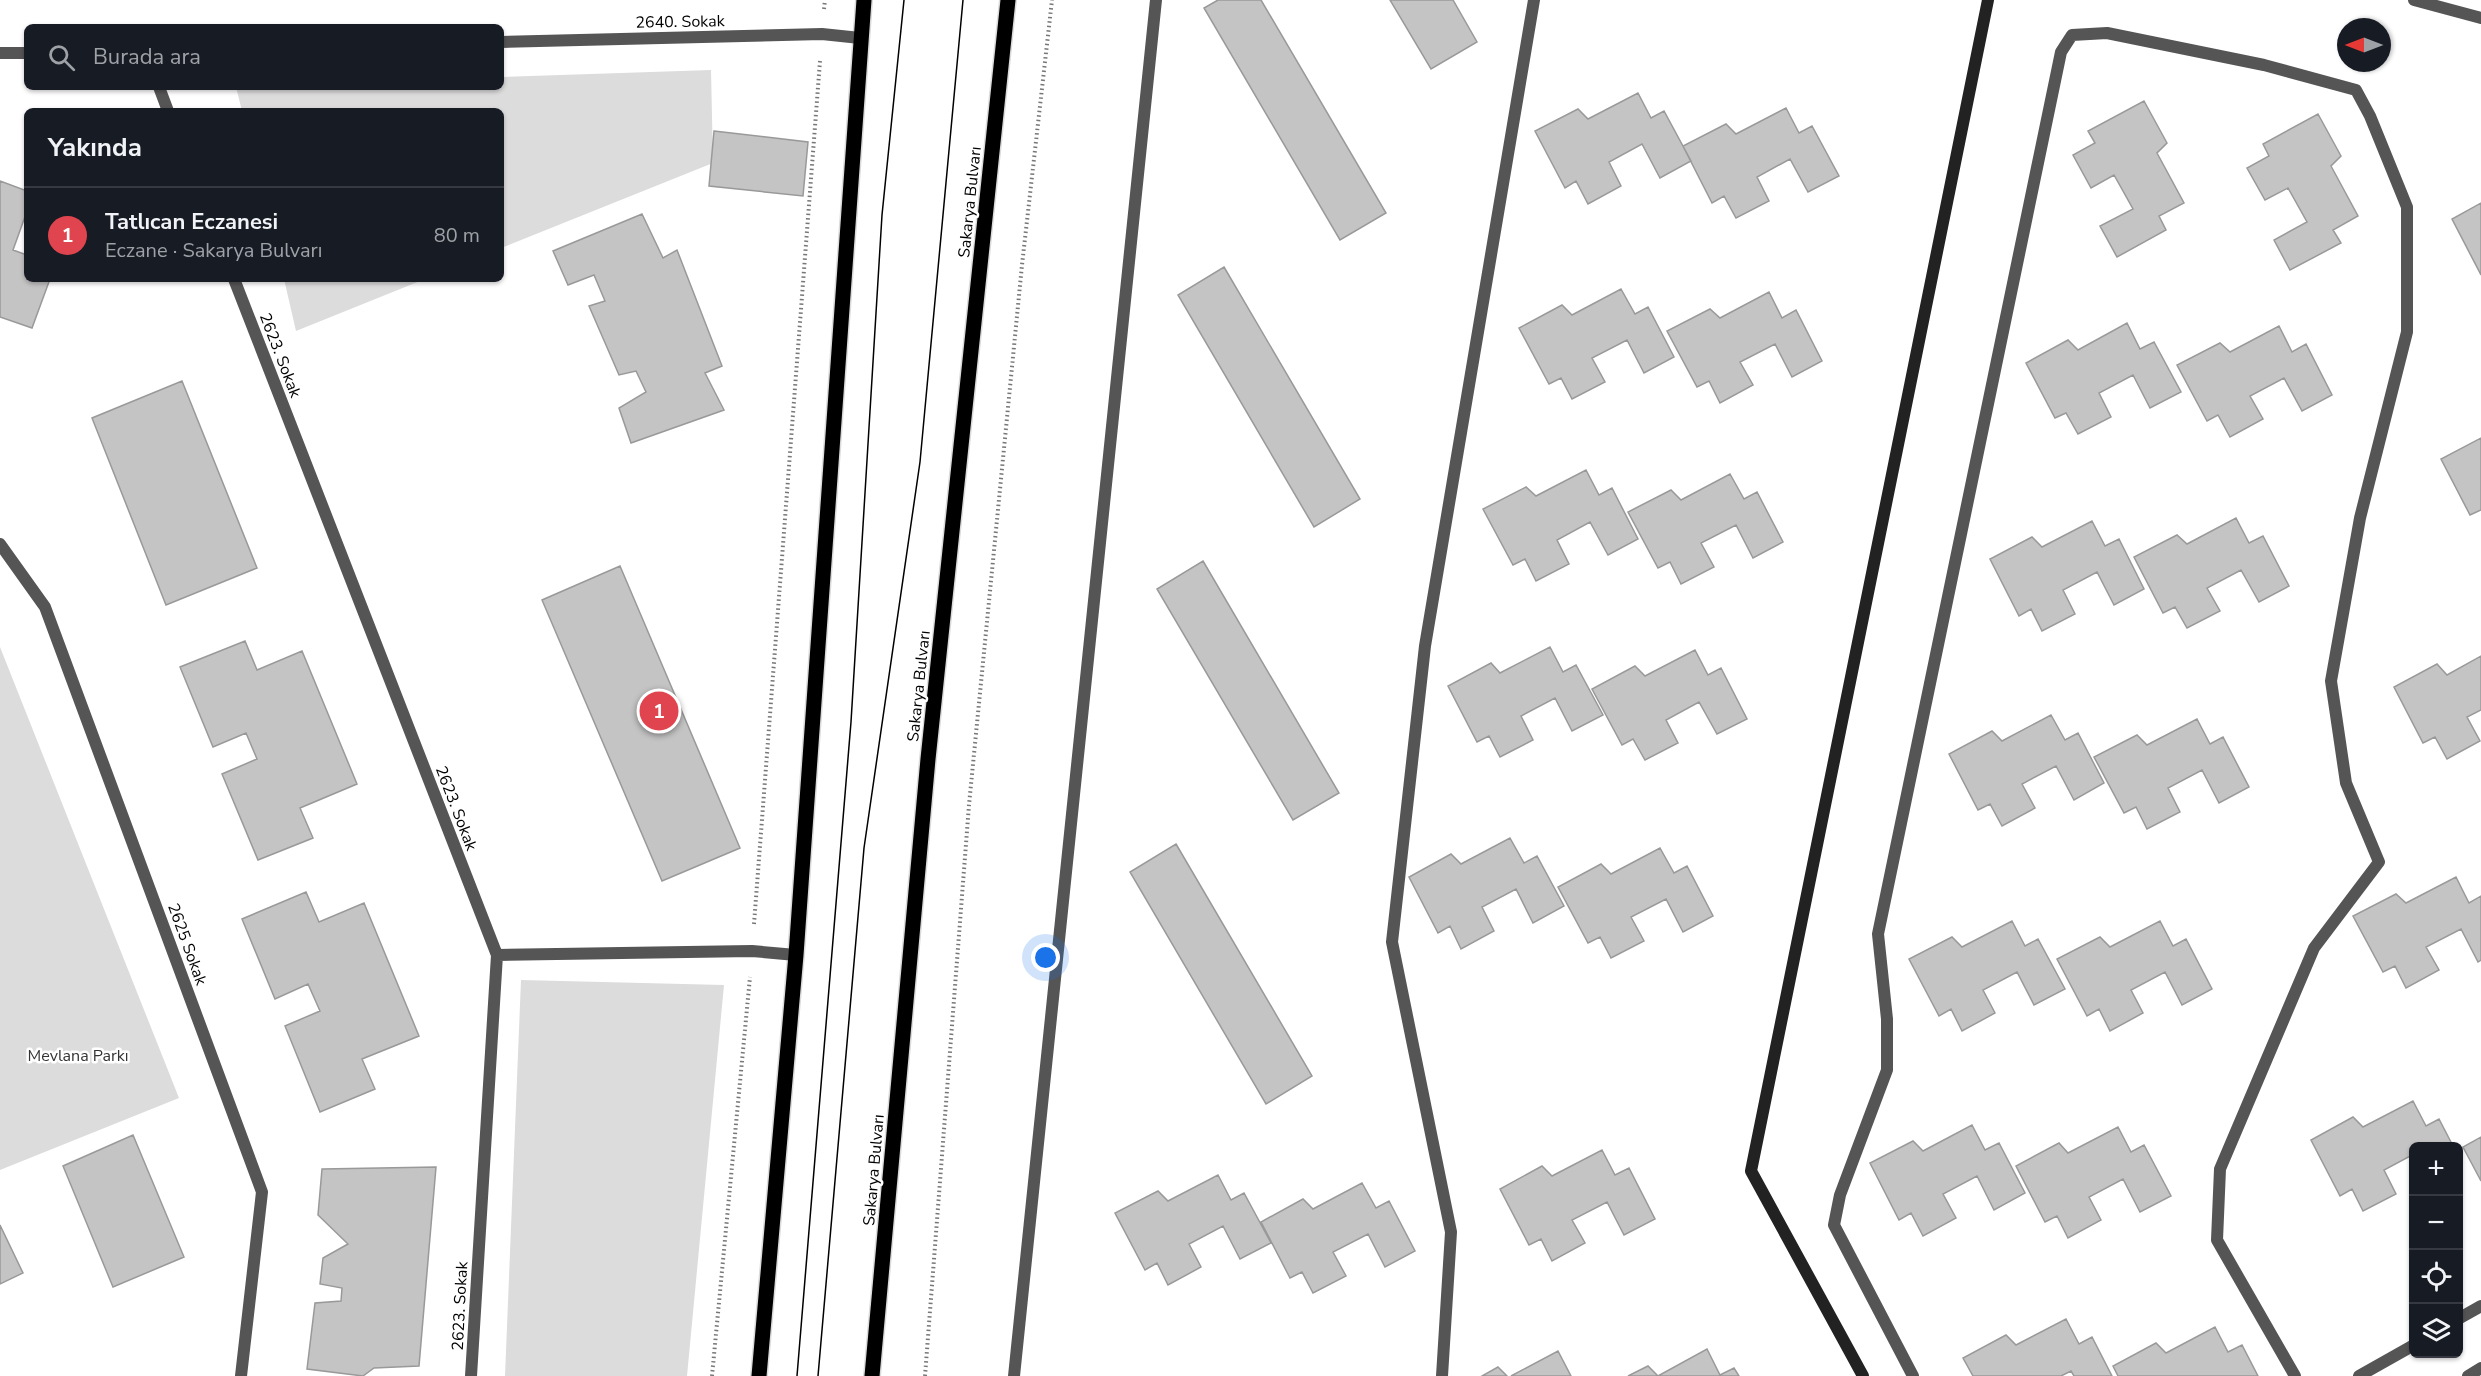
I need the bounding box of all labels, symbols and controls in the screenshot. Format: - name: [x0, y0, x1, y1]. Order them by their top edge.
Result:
- street label: 2640. Sokak: [635, 10, 726, 34]
- north arrow: [2337, 18, 2391, 72]
- search box: [24, 24, 504, 90]
- icon: search: [45, 41, 78, 74]
- text: Burada ara: [93, 42, 201, 72]
- text: Yakında: [48, 130, 142, 165]
- street label: Sakarya Bulvarı: [953, 145, 987, 259]
- text: Tatlıcan Eczanesi: [105, 207, 278, 237]
- text: 1: [62, 222, 74, 249]
- text: 80 m: [434, 222, 480, 249]
- text: Eczane · Sakarya Bulvarı: [105, 237, 322, 264]
- street label: 2623. Sokak: [254, 310, 307, 402]
- street label: Sakarya Bulvarı: [902, 629, 936, 743]
- pin: 1: [640, 688, 678, 734]
- street label: 2623. Sokak: [430, 763, 483, 855]
- street label: 2625 Sokak: [162, 900, 212, 989]
- your location: [1031, 943, 1060, 972]
- park label: Mevlana Parkı: [28, 1045, 128, 1067]
- street label: Sakarya Bulvarı: [858, 1113, 890, 1227]
- map controls: [2409, 1142, 2463, 1358]
- button: +: [2409, 1142, 2463, 1196]
- button: −: [2409, 1196, 2463, 1250]
- button: locate: [2409, 1250, 2463, 1304]
- street label: 2623. Sokak: [447, 1260, 473, 1351]
- button: layers: [2409, 1304, 2463, 1358]

